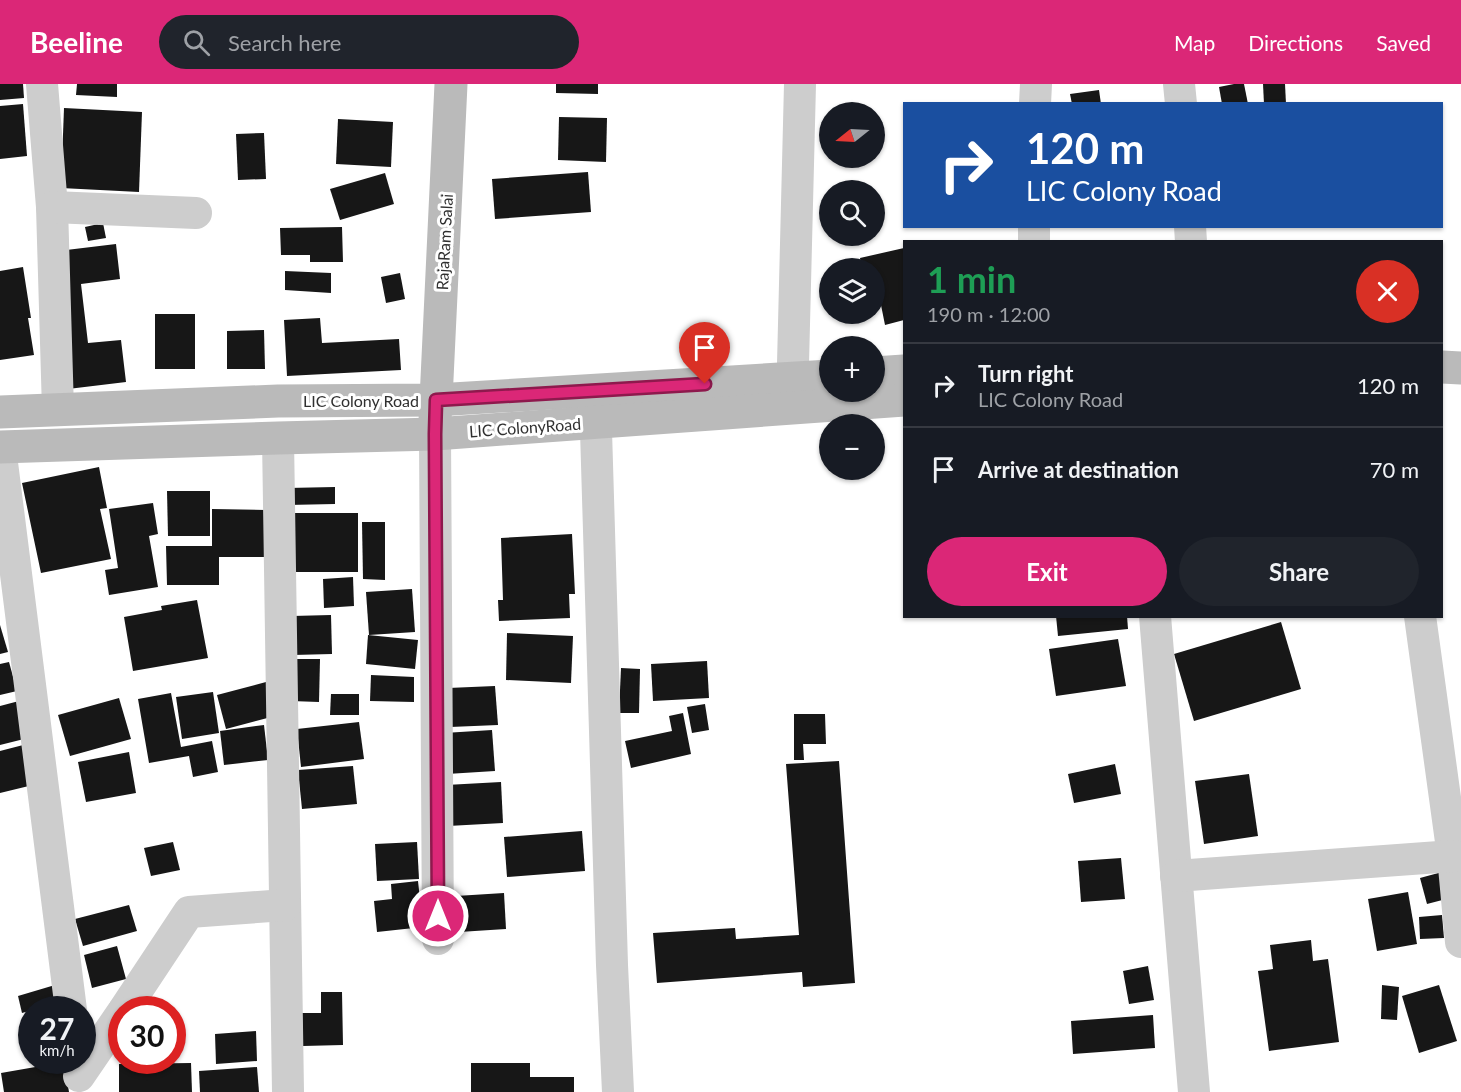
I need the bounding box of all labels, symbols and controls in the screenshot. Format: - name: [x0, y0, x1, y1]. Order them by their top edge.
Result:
- search box: [159, 15, 579, 69]
- text: Beeline: [30, 25, 123, 59]
- icon: search: [180, 26, 213, 59]
- text: Search here: [228, 29, 341, 56]
- text: Map: [1174, 30, 1215, 55]
- text: Directions: [1248, 30, 1343, 55]
- text: Saved: [1376, 30, 1431, 55]
- north arrow: [819, 102, 885, 168]
- map controls: [819, 102, 885, 480]
- text: 120 m: [1026, 123, 1144, 173]
- icon: right: [927, 126, 1005, 204]
- text: LIC Colony Road: [1026, 174, 1222, 207]
- button: search: [819, 180, 885, 246]
- street label: RajaRam Salai: [432, 193, 456, 291]
- text: 1 min: [927, 257, 1016, 301]
- button: layers: [819, 258, 885, 324]
- button: close: [1356, 260, 1419, 323]
- text: 190 m · 12:00: [927, 302, 1050, 326]
- pin: [679, 322, 730, 384]
- icon: arrive: [688, 331, 721, 364]
- button: +: [819, 336, 885, 402]
- text: Turn right: [978, 360, 1073, 387]
- icon: right: [927, 369, 960, 402]
- text: 120 m: [1357, 372, 1419, 399]
- text: LIC Colony Road: [978, 387, 1123, 411]
- street label: LIC Colony Road: [303, 391, 419, 410]
- street label: LIC ColonyRoad: [468, 414, 582, 440]
- button: −: [819, 414, 885, 480]
- icon: arrive: [927, 453, 960, 486]
- text: Arrive at destination: [978, 456, 1179, 483]
- text: 70 m: [1370, 456, 1419, 483]
- button: Exit: [927, 537, 1167, 606]
- button: Share: [1179, 537, 1419, 606]
- position arrow: [406, 884, 470, 948]
- speed limit sign: 30: [108, 996, 186, 1074]
- text: 27: [40, 1010, 74, 1046]
- text: km/h: [39, 1041, 75, 1059]

